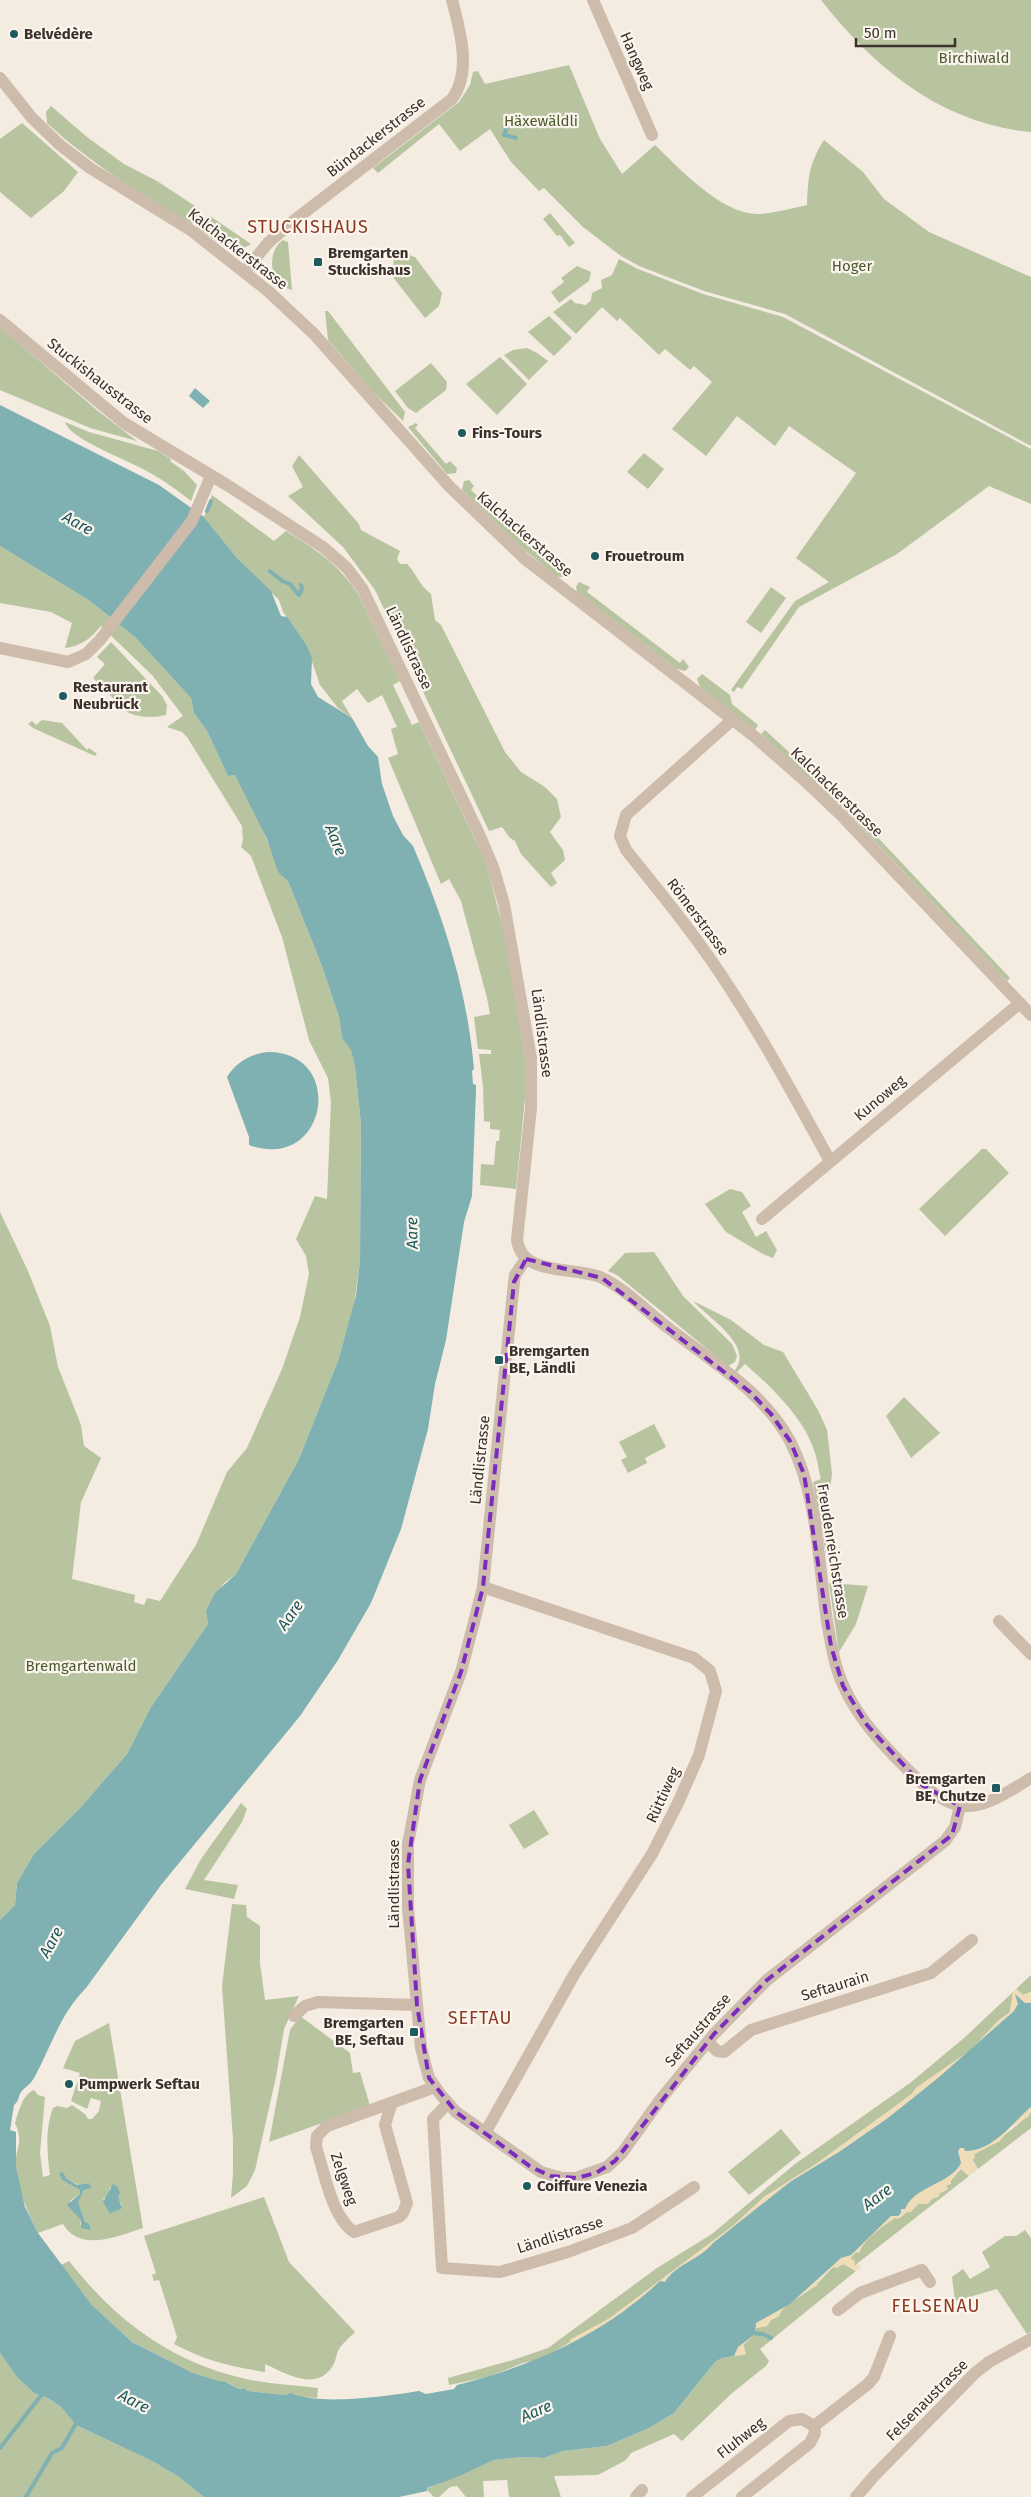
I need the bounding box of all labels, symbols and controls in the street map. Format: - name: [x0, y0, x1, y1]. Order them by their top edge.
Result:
- scale bar: [856, 15, 955, 47]
- text: 50 m: [864, 24, 897, 42]
- place label: Belvédère: [24, 25, 93, 43]
- marker: Belvédère: [8, 28, 20, 40]
- street label: Hangweg: [616, 29, 658, 93]
- park label: Birchiwald: [939, 49, 1009, 67]
- street label: Bündackerstrasse: [323, 93, 429, 181]
- park label: Häxewäldli: [504, 112, 578, 130]
- street label: Kalchackerstrasse: [185, 205, 291, 293]
- district label: STUCKISHAUS: [247, 216, 369, 238]
- place label: Bremgarten Stuckishaus: [328, 244, 411, 279]
- marker: Bremgarten Stuckishaus: [312, 256, 324, 268]
- park label: Hoger: [832, 257, 872, 275]
- street label: Stuckishausstrasse: [44, 334, 156, 428]
- place label: Fins-Tours: [472, 424, 542, 442]
- marker: Fins-Tours: [456, 427, 468, 439]
- street label: Kalchackerstrasse: [473, 487, 577, 581]
- water label: Aare: [58, 506, 97, 539]
- place label: Frouetroum: [605, 547, 684, 565]
- marker: Frouetroum: [589, 550, 601, 562]
- street label: Ländlistrasse: [382, 604, 436, 692]
- place label: Restaurant Neubrück: [73, 678, 148, 713]
- marker: Restaurant Neubrück: [57, 690, 69, 702]
- street label: Kalchackerstrasse: [787, 743, 887, 841]
- water label: Aare: [321, 821, 351, 858]
- street label: Römerstrasse: [663, 875, 733, 959]
- street label: Ländlistrasse: [528, 987, 556, 1079]
- street label: Kunoweg: [851, 1071, 910, 1125]
- water label: Aare: [402, 1217, 422, 1250]
- place label: Bremgarten BE, Ländli: [509, 1342, 589, 1377]
- marker: Bremgarten BE, Ländli: [493, 1354, 505, 1366]
- street label: Ländlistrasse: [466, 1415, 494, 1505]
- street label: Freudenreichstrasse: [813, 1482, 853, 1620]
- water label: Aare: [272, 1596, 307, 1634]
- park label: Bremgartenwald: [26, 1657, 137, 1675]
- street label: Rüttiweg: [642, 1764, 684, 1826]
- place label: Bremgarten BE, Chutze: [906, 1770, 986, 1805]
- marker: Bremgarten BE, Chutze: [990, 1782, 1002, 1794]
- street label: Ländlistrasse: [385, 1839, 403, 1929]
- water label: Aare: [34, 1923, 67, 1962]
- street label: Seftaurain: [799, 1967, 871, 2005]
- street label: Seftaustrasse: [661, 1990, 735, 2070]
- district label: SEFTAU: [448, 2007, 512, 2029]
- place label: Bremgarten BE, Seftau: [324, 2014, 404, 2049]
- marker: Bremgarten BE, Seftau: [408, 2026, 420, 2038]
- place label: Pumpwerk Seftau: [79, 2075, 200, 2093]
- marker: Pumpwerk Seftau: [63, 2078, 75, 2090]
- street label: Zelgweg: [327, 2150, 361, 2208]
- place label: Coiffure Venezia: [537, 2177, 648, 2195]
- marker: Coiffure Venezia: [521, 2180, 533, 2192]
- water label: Aare: [858, 2180, 896, 2215]
- street label: Ländlistrasse: [515, 2213, 605, 2257]
- district label: FELSENAU: [892, 2295, 980, 2317]
- street label: Felsenaustrasse: [882, 2355, 972, 2445]
- water label: Aare: [115, 2385, 153, 2417]
- water label: Aare: [517, 2396, 554, 2426]
- street label: Fluhweg: [713, 2414, 769, 2462]

